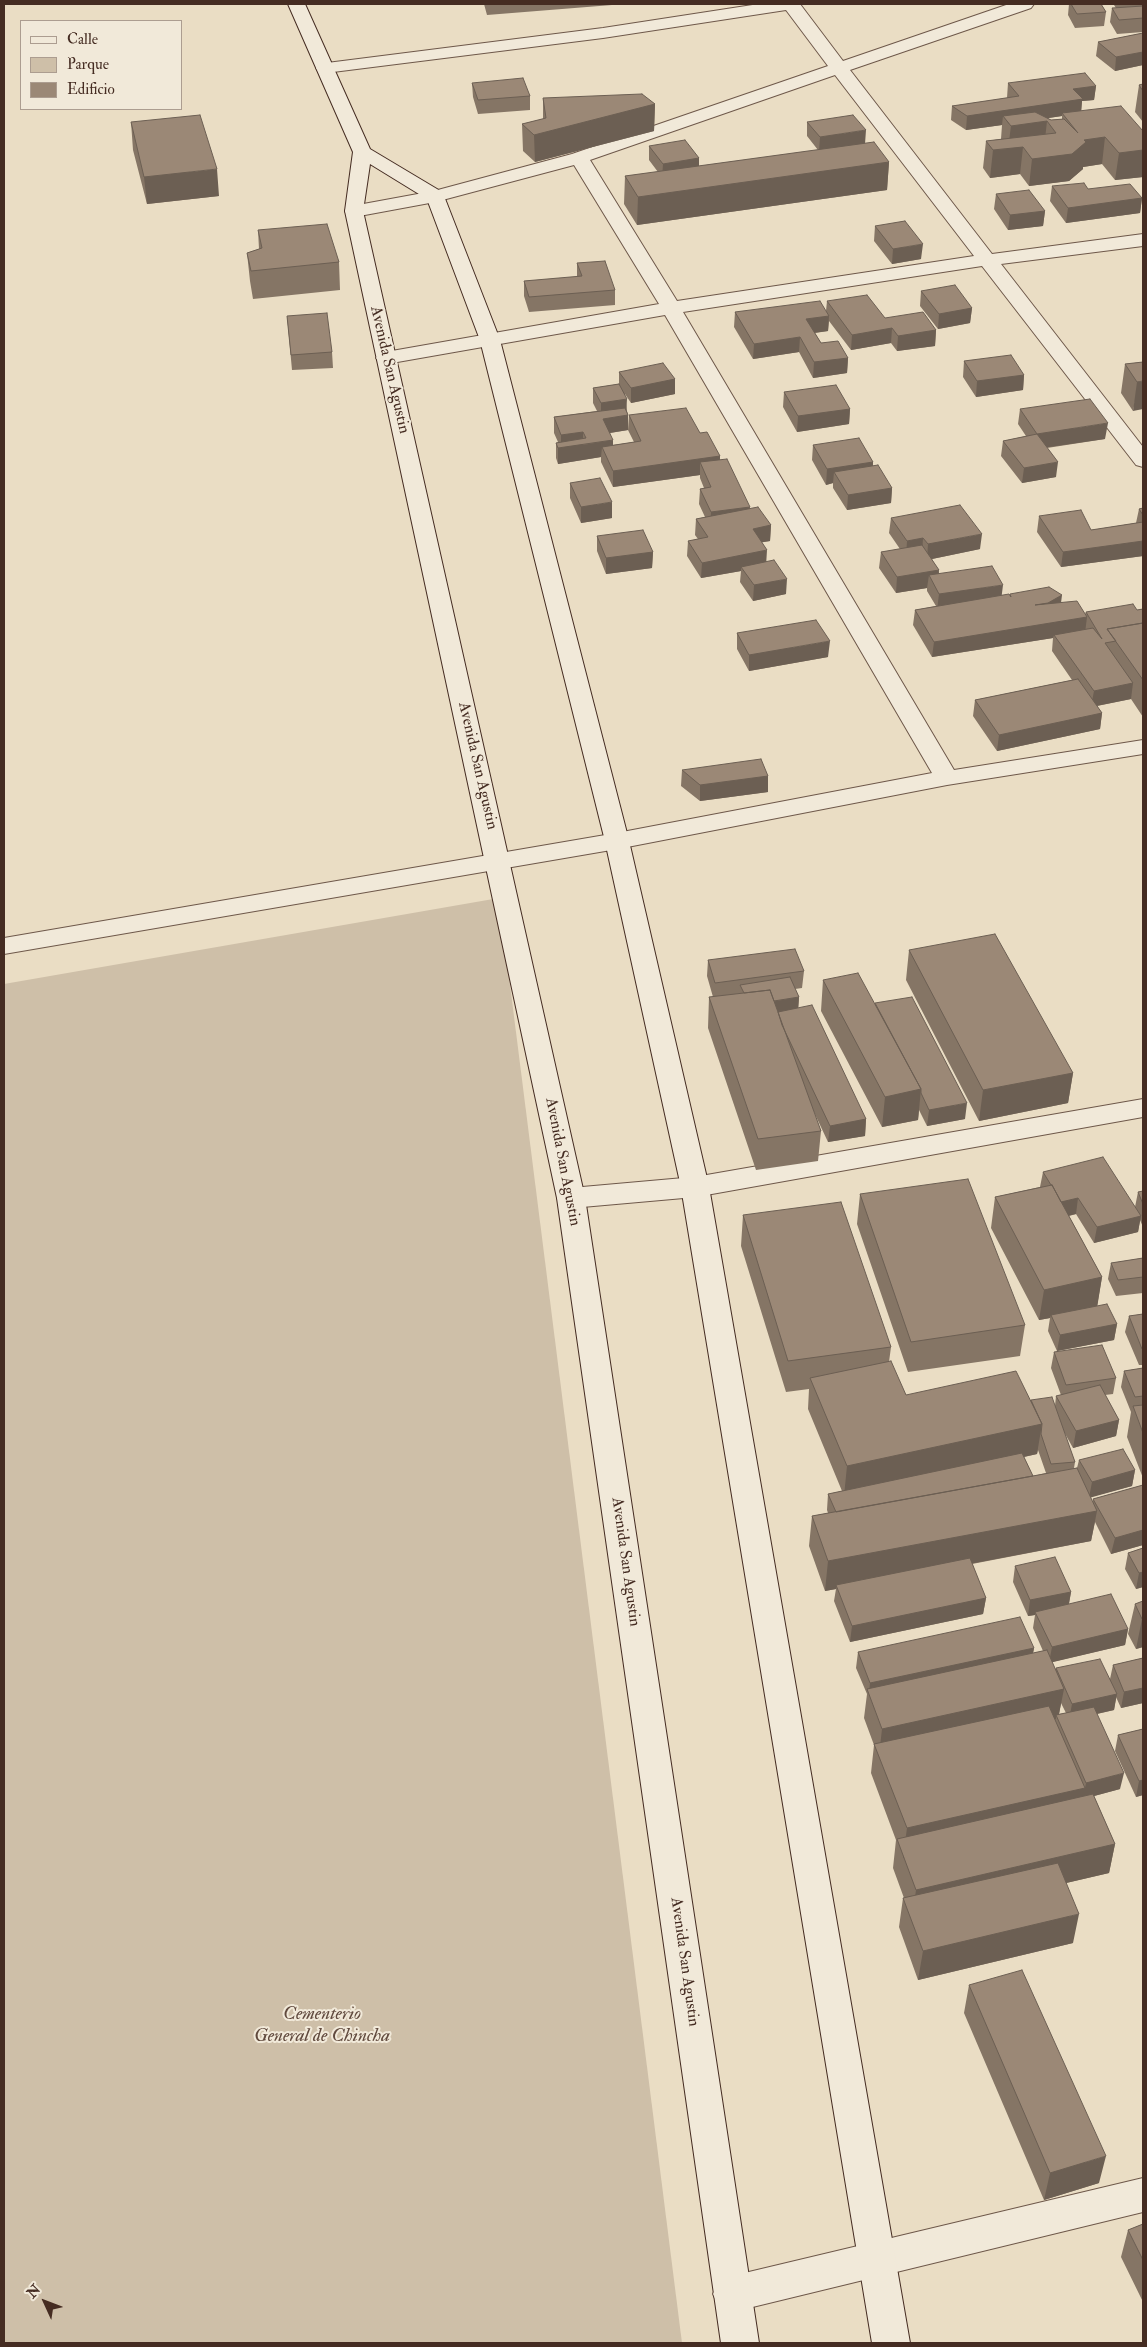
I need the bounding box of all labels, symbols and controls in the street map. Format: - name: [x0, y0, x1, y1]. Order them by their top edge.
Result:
- legend: [20, 20, 182, 110]
- text: Calle: [67, 30, 98, 49]
- text: Parque: [67, 55, 109, 74]
- text: Edificio: [67, 80, 115, 99]
- street label: Avenida San Agustin: [365, 304, 413, 436]
- street label: Avenida San Agustin: [453, 700, 501, 832]
- street label: Avenida San Agustin: [540, 1096, 584, 1228]
- street label: Avenida San Agustin: [606, 1496, 644, 1628]
- street label: Avenida San Agustin: [665, 1896, 703, 2028]
- park label: Cementerio General de Chincha: [254, 2004, 390, 2048]
- north arrow: [20, 2277, 70, 2327]
- text: N: [23, 2281, 44, 2302]

